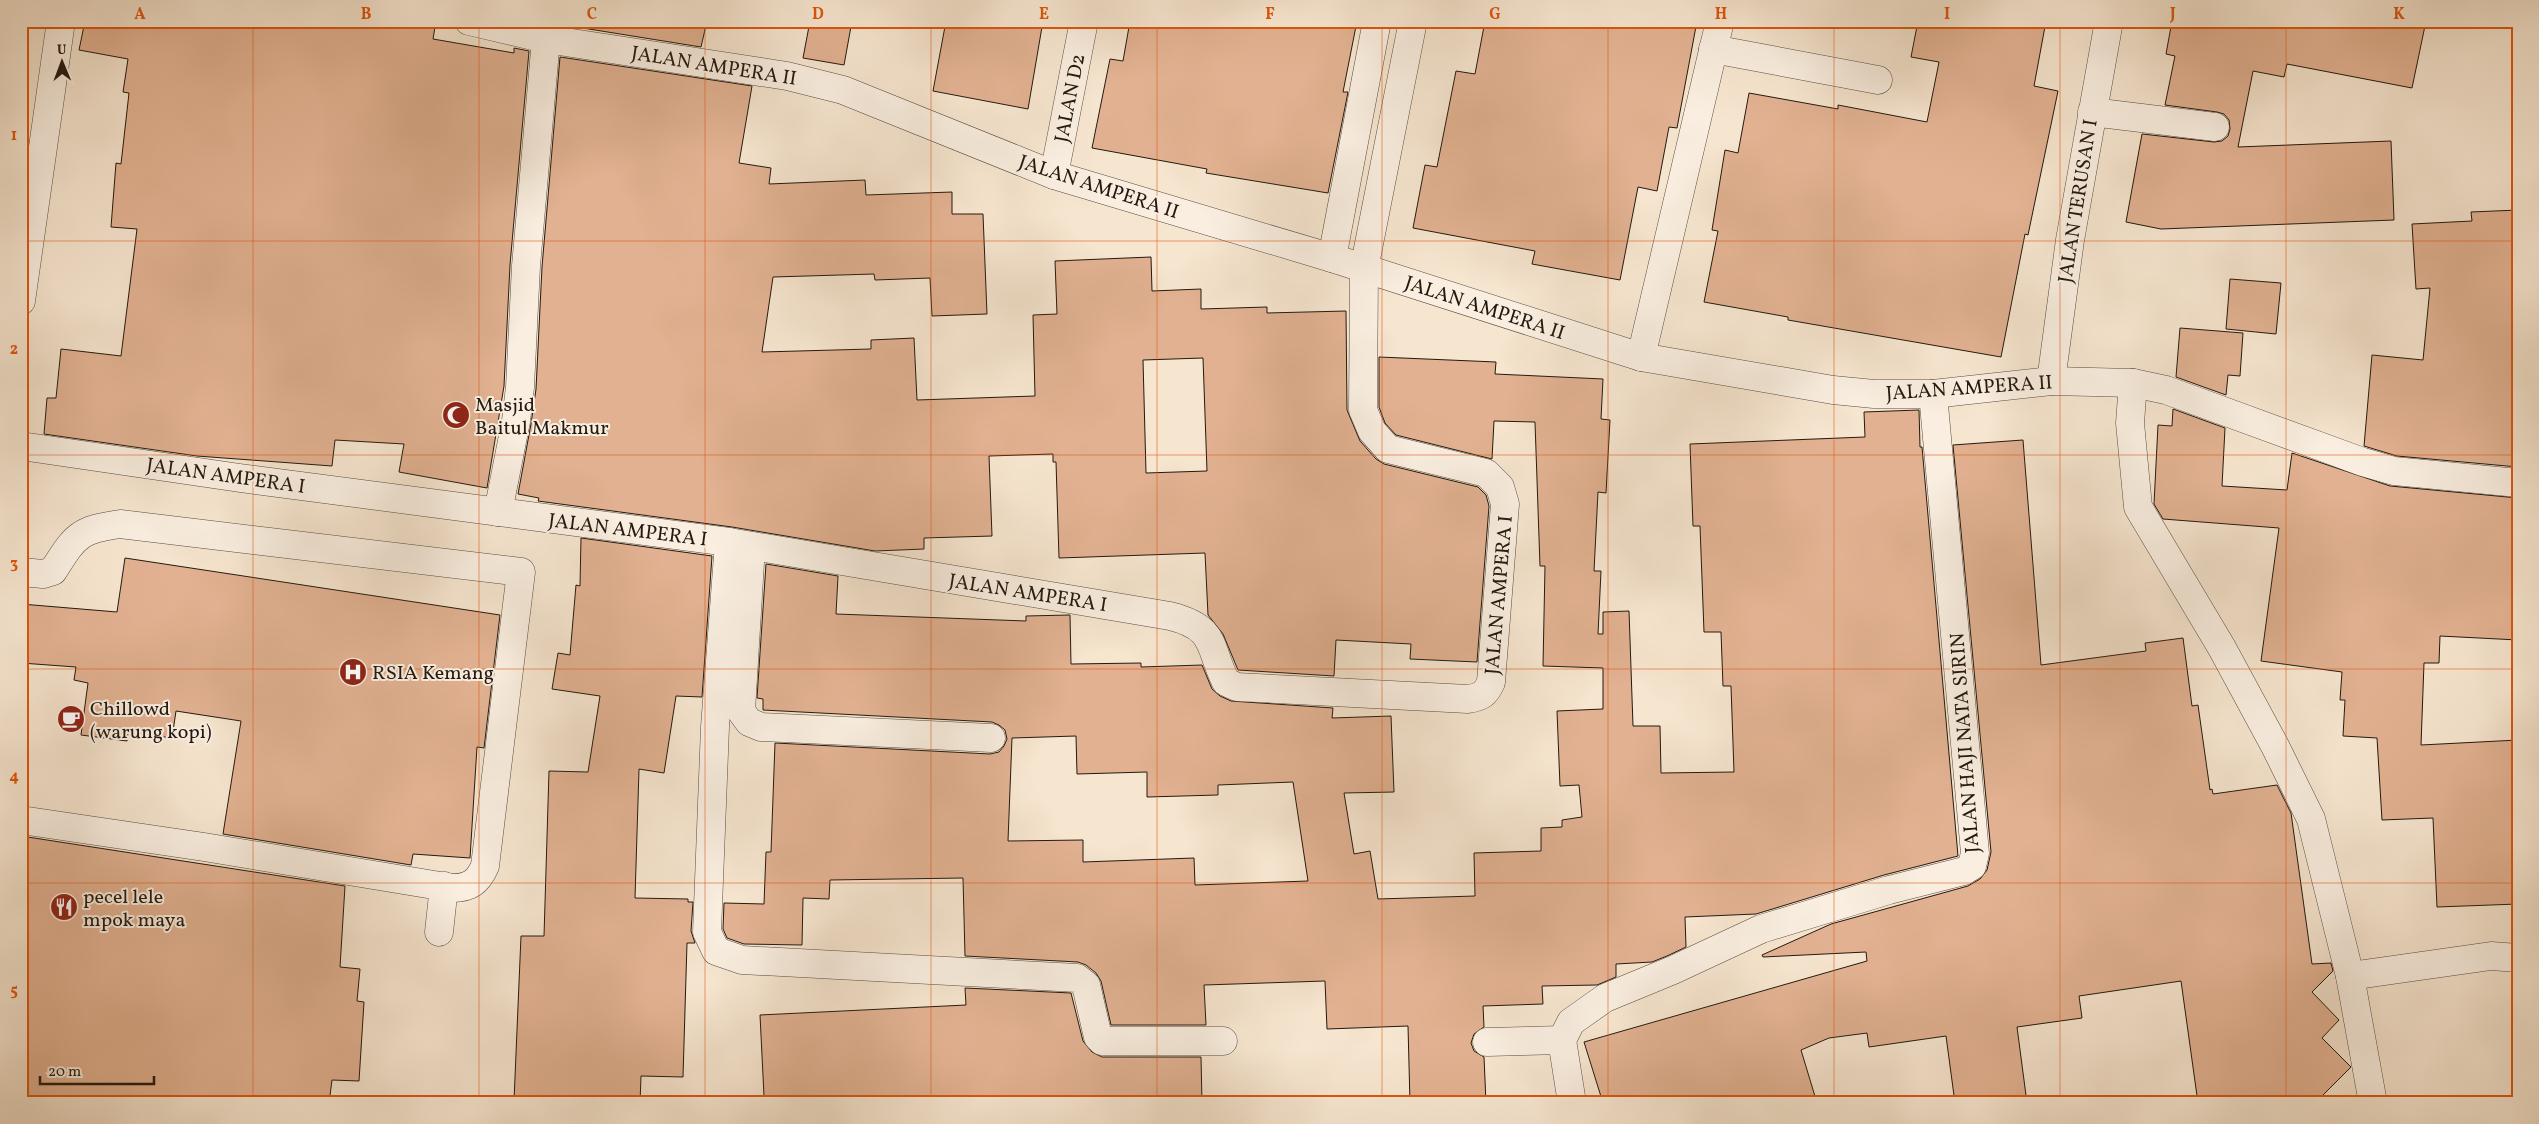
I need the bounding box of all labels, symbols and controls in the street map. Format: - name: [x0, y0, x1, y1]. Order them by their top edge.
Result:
- text: A: [134, 4, 146, 26]
- text: B: [361, 4, 372, 26]
- text: C: [587, 4, 597, 26]
- text: D: [812, 4, 824, 26]
- text: E: [1039, 4, 1049, 26]
- text: F: [1265, 4, 1275, 26]
- text: G: [1489, 4, 1501, 26]
- text: H: [1715, 4, 1727, 26]
- text: I: [1944, 4, 1950, 26]
- text: J: [2169, 4, 2176, 26]
- text: K: [2393, 4, 2405, 26]
- north arrow: [38, 38, 88, 88]
- street label: JALAN AMPERA II: [629, 40, 798, 94]
- text: U: [57, 41, 67, 60]
- street label: JALAN D2: [1049, 51, 1093, 145]
- street label: JALAN TERUSAN I: [2052, 117, 2106, 285]
- text: 1: [11, 125, 17, 147]
- street label: JALAN AMPERA II: [1015, 149, 1182, 227]
- street label: JALAN AMPERA II: [1401, 270, 1568, 348]
- text: 2: [10, 339, 18, 361]
- street label: JALAN AMPERA II: [1885, 369, 2053, 409]
- place label: Masjid Baitul Makmur: [475, 392, 609, 443]
- mosque icon: Masjid Baitul Makmur: [441, 400, 471, 430]
- street label: JALAN AMPERA I: [145, 452, 307, 502]
- street label: JALAN AMPERA I: [547, 507, 709, 555]
- street label: JALAN AMPERA I: [1479, 514, 1521, 676]
- text: 3: [10, 553, 18, 575]
- street label: JALAN AMPERA I: [946, 568, 1109, 620]
- street label: JALAN HAJI NATA SIRIN: [1944, 632, 1988, 854]
- hospital icon: RSIA Kemang: [338, 657, 368, 687]
- place label: RSIA Kemang: [372, 660, 494, 688]
- place label: Chillowd (warung kopi): [90, 696, 212, 747]
- cafe icon: Chillowd (warung kopi): [56, 704, 86, 734]
- text: 4: [9, 766, 19, 788]
- place label: pecel lele mpok maya: [83, 884, 185, 935]
- restaurant icon: pecel lele mpok maya: [49, 892, 79, 922]
- text: 5: [10, 980, 18, 1002]
- scale bar: [40, 1054, 154, 1086]
- text: 20 m: [48, 1062, 81, 1083]

